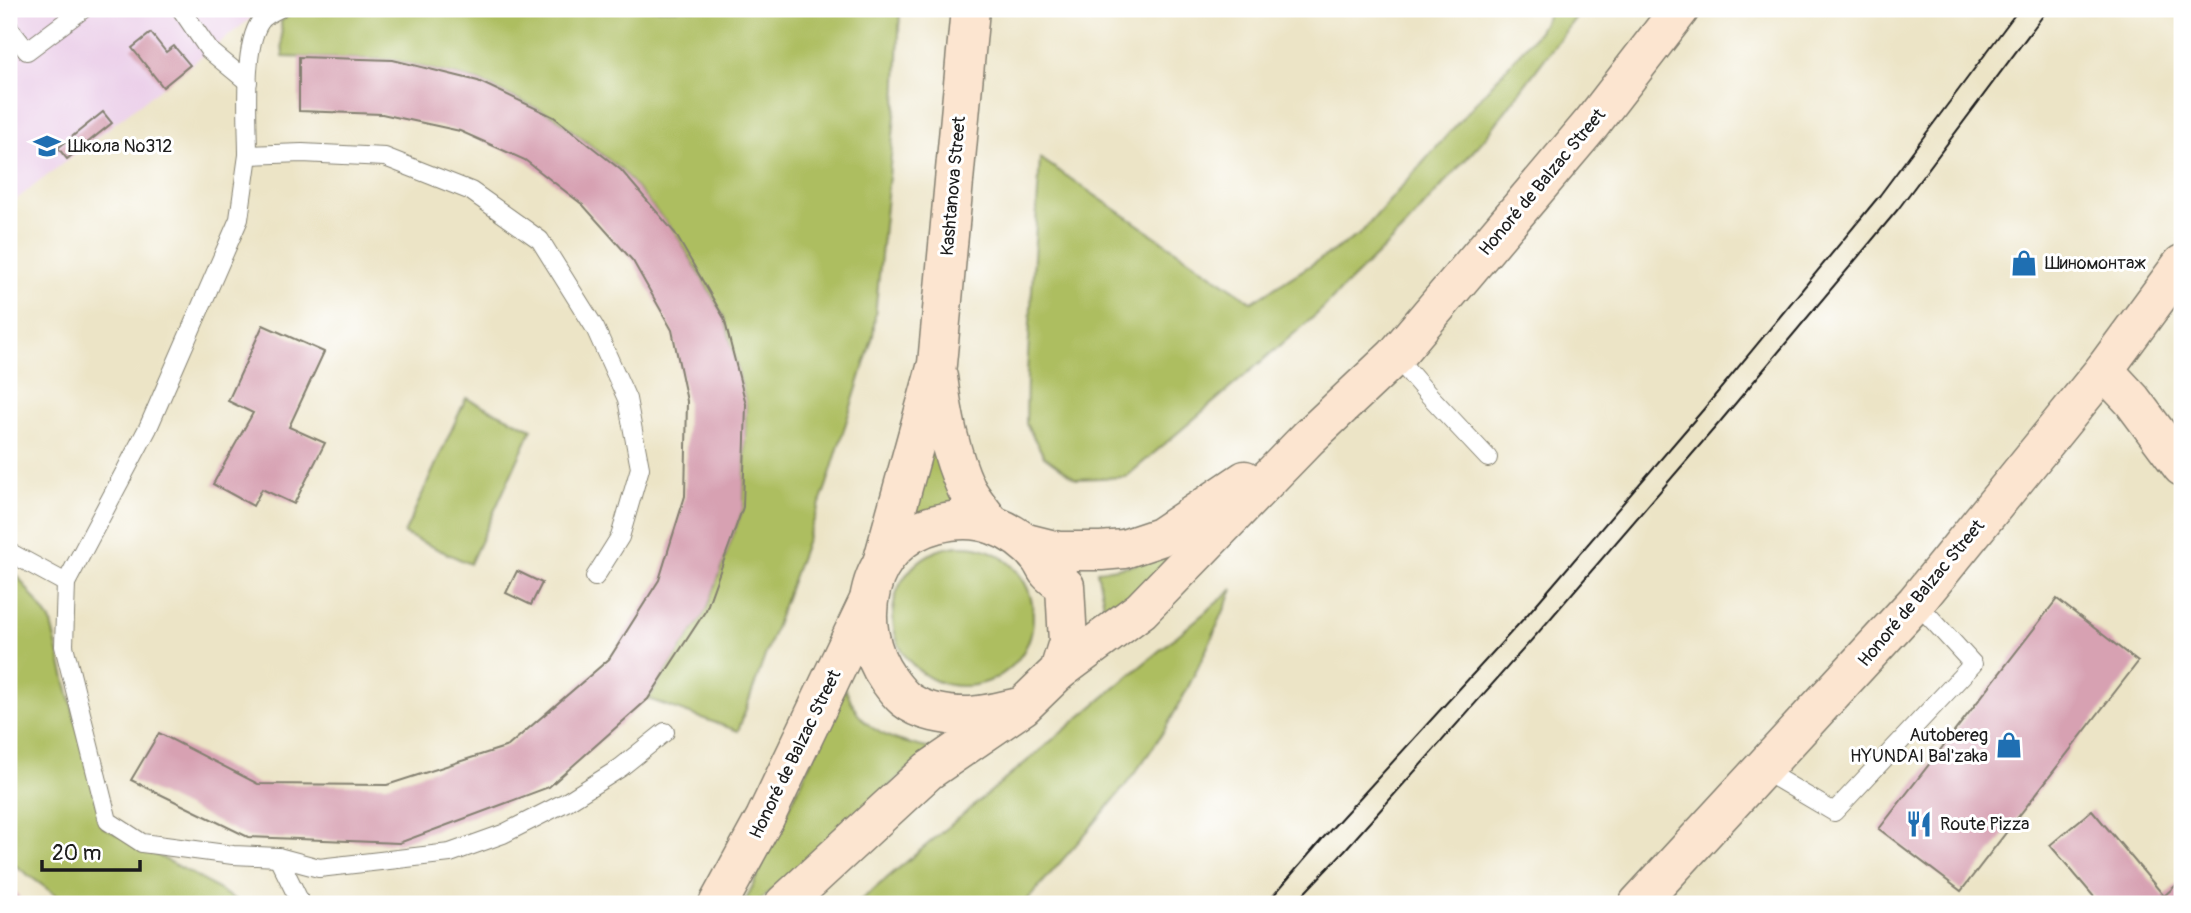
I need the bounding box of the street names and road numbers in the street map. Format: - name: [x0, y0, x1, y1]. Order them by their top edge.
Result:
- street label: Honoré de Balzac Street: [1474, 103, 1611, 261]
- street label: Kashtanova Street: [936, 114, 971, 257]
- street label: Honoré de Balzac Street: [1853, 514, 1990, 672]
- street label: Honoré de Balzac Street: [745, 665, 847, 843]

